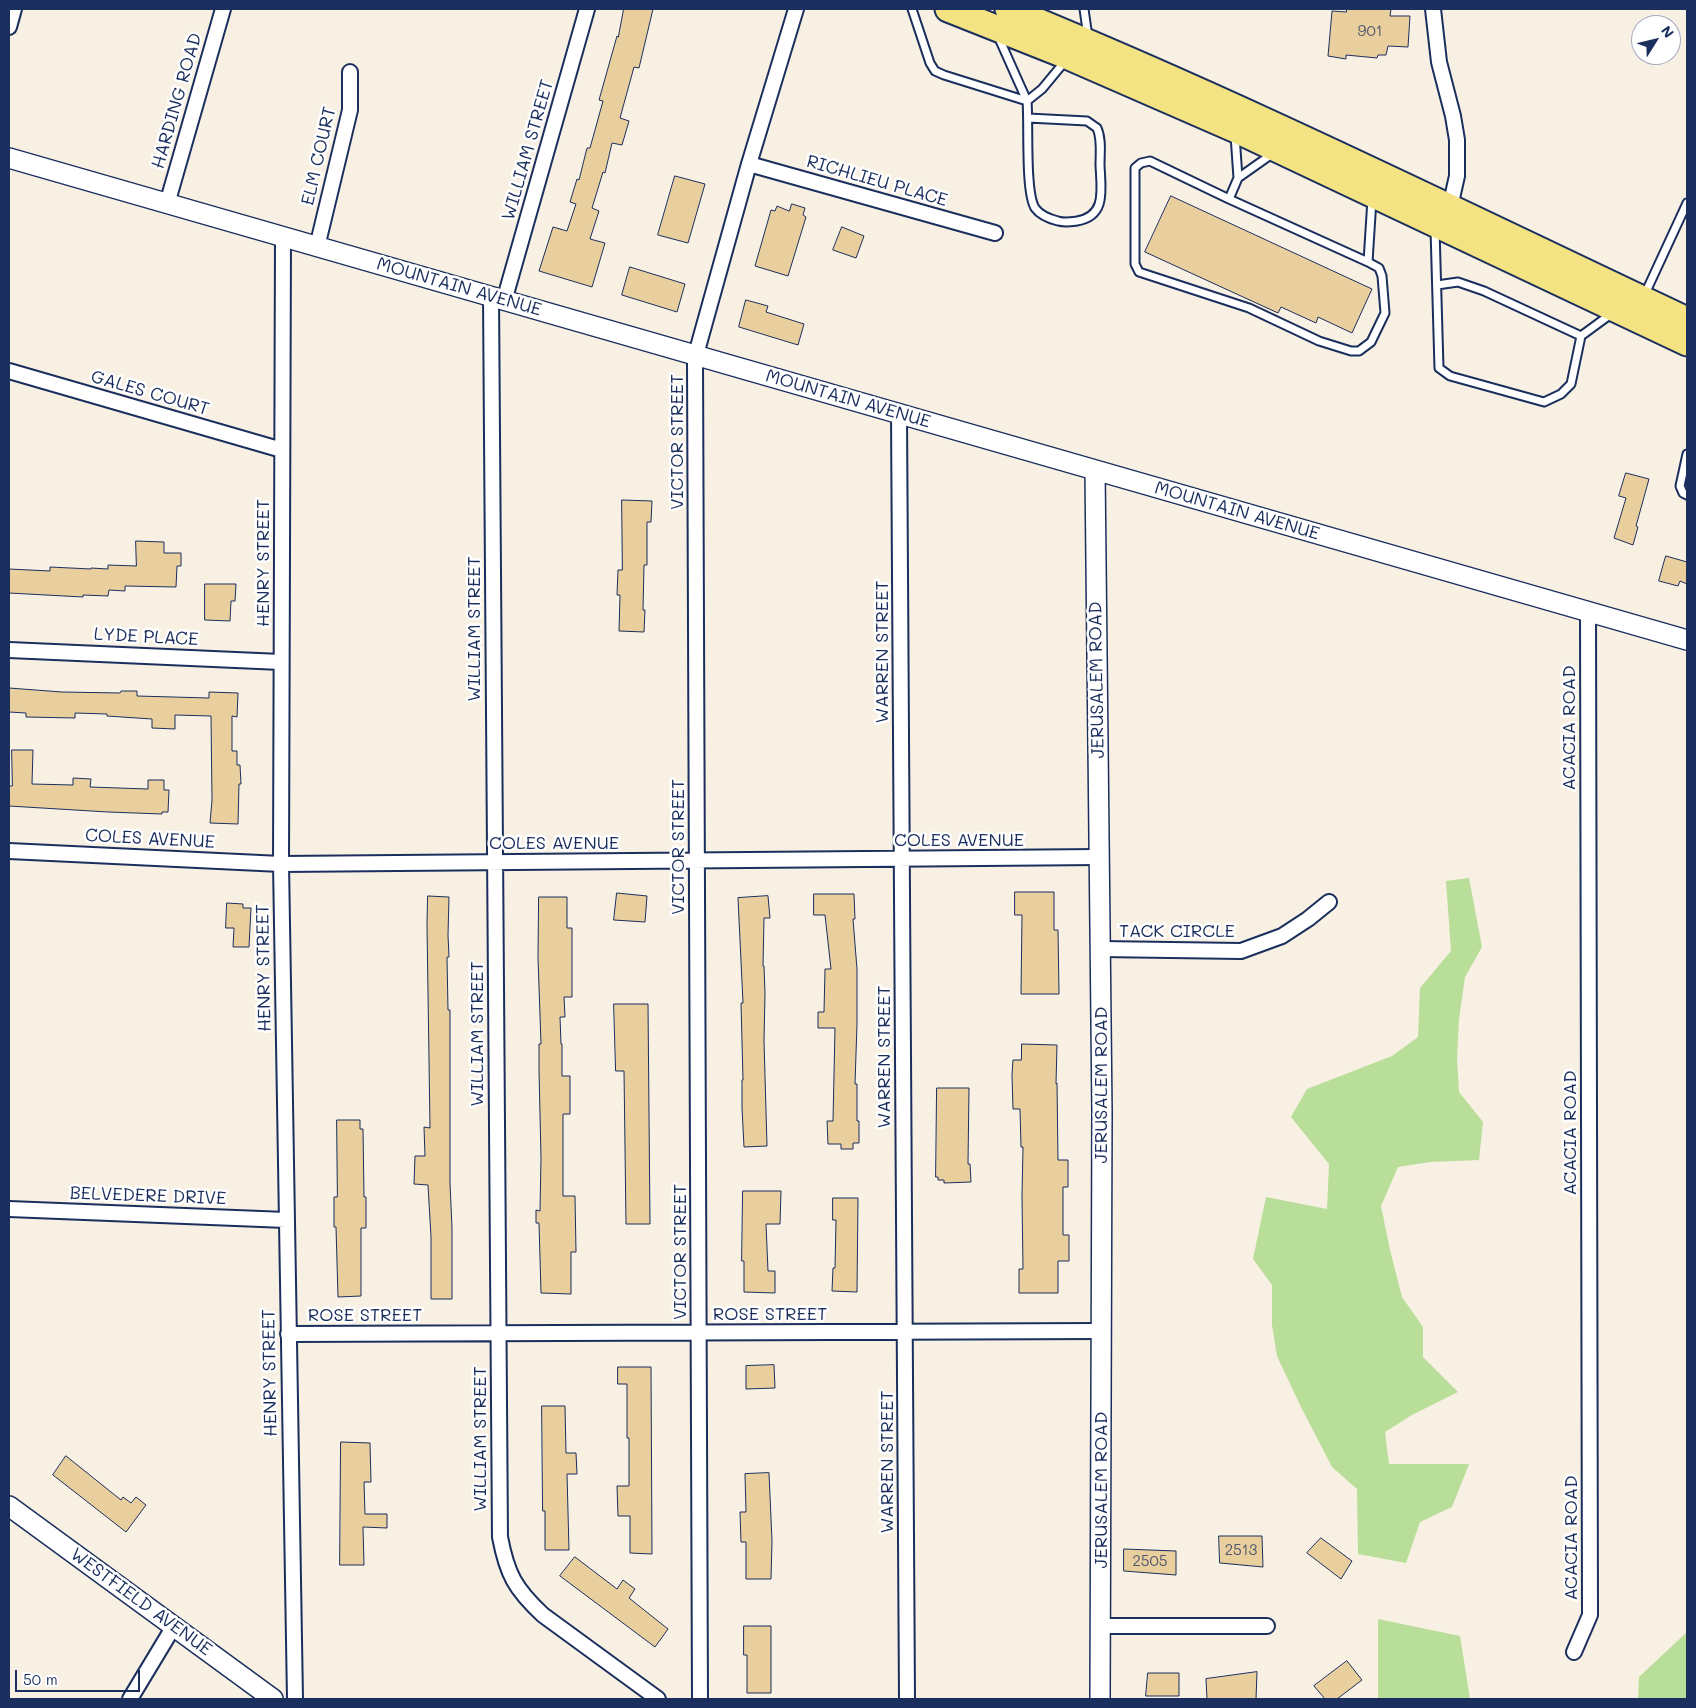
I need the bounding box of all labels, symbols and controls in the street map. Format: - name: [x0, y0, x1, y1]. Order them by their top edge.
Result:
- north arrow: [1631, 15, 1681, 65]
- house number: 901: [1358, 22, 1382, 40]
- text: N: [1657, 22, 1679, 41]
- street label: HARDING ROAD: [147, 31, 207, 171]
- street label: WILLIAM STREET: [498, 77, 558, 223]
- street label: ELM COURT: [297, 105, 341, 207]
- street label: RICHLIEU PLACE: [804, 151, 950, 211]
- street label: MOUNTAIN AVENUE: [374, 253, 544, 321]
- street label: MOUNTAIN AVENUE: [763, 365, 933, 433]
- street label: GALES COURT: [88, 366, 212, 420]
- street label: VICTOR STREET: [666, 374, 688, 510]
- street label: MOUNTAIN AVENUE: [1152, 477, 1322, 545]
- street label: HENRY STREET: [252, 499, 274, 627]
- street label: WILLIAM STREET: [463, 556, 485, 702]
- street label: WARREN STREET: [871, 580, 893, 724]
- street label: JERUSALEM ROAD: [1085, 601, 1109, 759]
- street label: LYDE PLACE: [93, 623, 199, 651]
- street label: ACACIA ROAD: [1558, 665, 1580, 791]
- street label: VICTOR STREET: [667, 779, 689, 915]
- street label: COLES AVENUE: [85, 825, 215, 853]
- street label: COLES AVENUE: [894, 829, 1024, 851]
- street label: COLES AVENUE: [489, 832, 619, 854]
- street label: HENRY STREET: [252, 904, 276, 1032]
- street label: TACK CIRCLE: [1119, 920, 1235, 942]
- street label: WILLIAM STREET: [466, 961, 488, 1107]
- street label: WARREN STREET: [873, 985, 895, 1129]
- street label: JERUSALEM ROAD: [1090, 1007, 1112, 1163]
- street label: ACACIA ROAD: [1559, 1070, 1581, 1196]
- street label: BELVEDERE DRIVE: [69, 1182, 227, 1210]
- street label: VICTOR STREET: [669, 1184, 691, 1320]
- street label: ROSE STREET: [713, 1303, 827, 1325]
- street label: ROSE STREET: [308, 1304, 422, 1326]
- street label: HENRY STREET: [258, 1309, 282, 1437]
- street label: WILLIAM STREET: [469, 1366, 491, 1512]
- street label: WARREN STREET: [876, 1390, 898, 1534]
- street label: JERUSALEM ROAD: [1090, 1412, 1112, 1568]
- street label: ACACIA ROAD: [1560, 1475, 1582, 1601]
- house number: 2513: [1225, 1541, 1257, 1559]
- street label: WESTFIELD AVENUE: [66, 1543, 216, 1661]
- house number: 2505: [1132, 1552, 1168, 1570]
- scale bar: [18, 1660, 142, 1692]
- text: 50 m: [23, 1669, 58, 1689]

